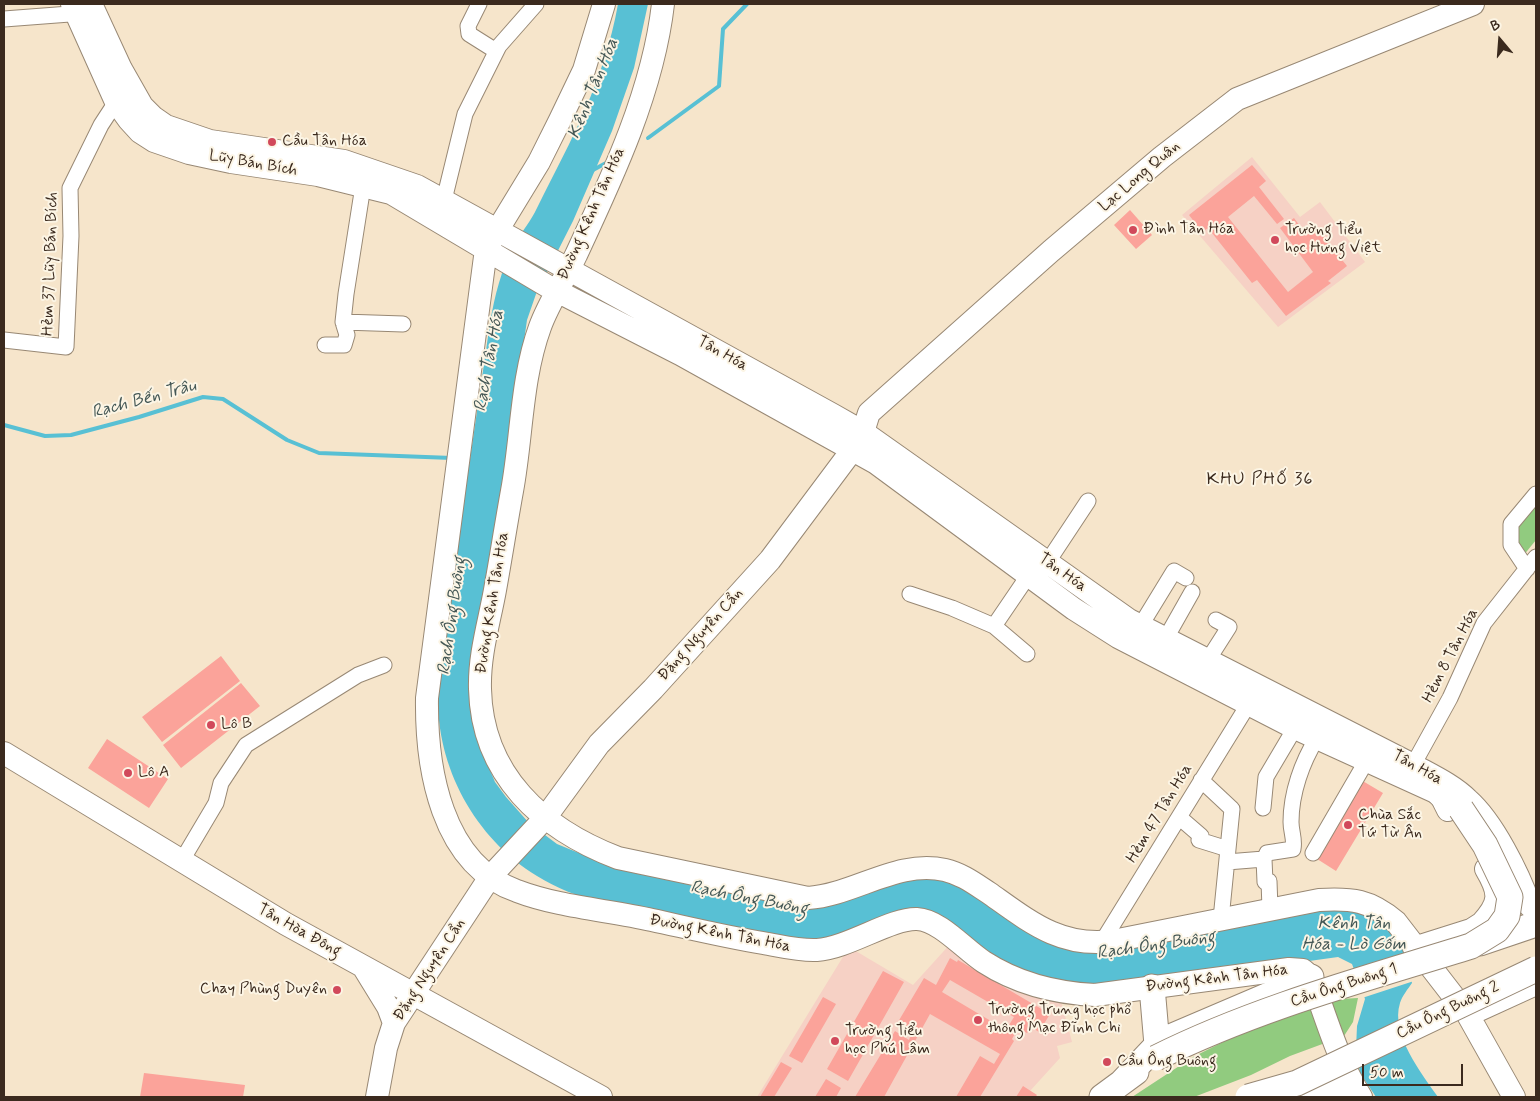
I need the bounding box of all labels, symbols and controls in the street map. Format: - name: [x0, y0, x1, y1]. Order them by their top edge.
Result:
- north arrow: [1475, 15, 1525, 65]
- text: B: [1488, 16, 1502, 36]
- water label: Kênh Tân Hóa: [564, 36, 624, 142]
- place label: Cầu Tân Hóa: [282, 132, 367, 152]
- marker: Cầu Tân Hóa: [266, 136, 278, 148]
- street label: Lạc Long Quân: [1095, 137, 1185, 217]
- street label: Đường Kênh Tân Hóa: [554, 145, 630, 283]
- street label: Lũy Bán Bích: [207, 147, 299, 181]
- street label: Hẻm 37 Lũy Bán Bích: [39, 192, 63, 336]
- place label: Đình Tân Hóa: [1143, 220, 1234, 240]
- place label: Trường Tiểu học Hưng Việt: [1285, 221, 1381, 259]
- marker: Đình Tân Hóa: [1127, 224, 1139, 236]
- marker: Trường Tiểu học Hưng Việt: [1269, 234, 1281, 246]
- water label: Rạch Tân Hóa: [470, 309, 510, 413]
- street label: Tân Hóa: [693, 332, 751, 376]
- water label: Rạch Bến Trâu: [89, 376, 199, 424]
- district label: KHU PHỐ 36: [1207, 469, 1313, 491]
- street label: Đường Kênh Tân Hóa: [472, 531, 514, 675]
- street label: Tân Hóa: [1034, 549, 1090, 597]
- water label: Rạch Ông Buông: [434, 556, 472, 676]
- street label: Đặng Nguyên Cẩn: [654, 585, 748, 685]
- street label: Hẻm 8 Tân Hóa: [1419, 606, 1483, 706]
- place label: Lô B: [221, 715, 252, 735]
- marker: Lô B: [205, 719, 217, 731]
- street label: Tân Hóa: [1388, 746, 1446, 790]
- street label: Hẻm 47 Tân Hóa: [1123, 761, 1197, 867]
- place label: Lô A: [138, 763, 169, 783]
- marker: Lô A: [122, 767, 134, 779]
- place label: Chùa Sắc Tứ Từ Ân: [1358, 806, 1422, 844]
- marker: Chùa Sắc Tứ Từ Ân: [1342, 819, 1354, 831]
- water label: Rạch Ông Buông: [688, 877, 810, 921]
- street label: Tân Hòa Đông: [254, 900, 344, 962]
- street label: Đường Kênh Tân Hóa: [648, 911, 792, 957]
- water label: Kênh Tân Hóa - Lò Gốm: [1302, 913, 1406, 956]
- street label: Đặng Nguyên Cẩn: [390, 915, 470, 1025]
- water label: Rạch Ông Buông: [1096, 927, 1216, 965]
- street label: Cầu Ông Buông 1: [1288, 960, 1400, 1012]
- street label: Đường Kênh Tân Hóa: [1145, 961, 1289, 997]
- street label: Cầu Ông Buông 2: [1394, 978, 1502, 1044]
- place label: Chay Phùng Duyên: [200, 980, 327, 1000]
- marker: Chay Phùng Duyên: [331, 984, 343, 996]
- place label: Trường Trung học phổ thông Mạc Đĩnh Chi: [988, 1001, 1131, 1039]
- marker: Trường Trung học phổ thông Mạc Đĩnh Chi: [972, 1014, 984, 1026]
- place label: Trường Tiểu học Phú Lâm: [845, 1022, 930, 1060]
- marker: Trường Tiểu học Phú Lâm: [829, 1035, 841, 1047]
- place label: Cầu Ông Buông: [1117, 1052, 1217, 1072]
- scale bar: [1365, 1054, 1466, 1086]
- marker: Cầu Ông Buông: [1101, 1056, 1113, 1068]
- text: 50 m: [1370, 1063, 1404, 1083]

